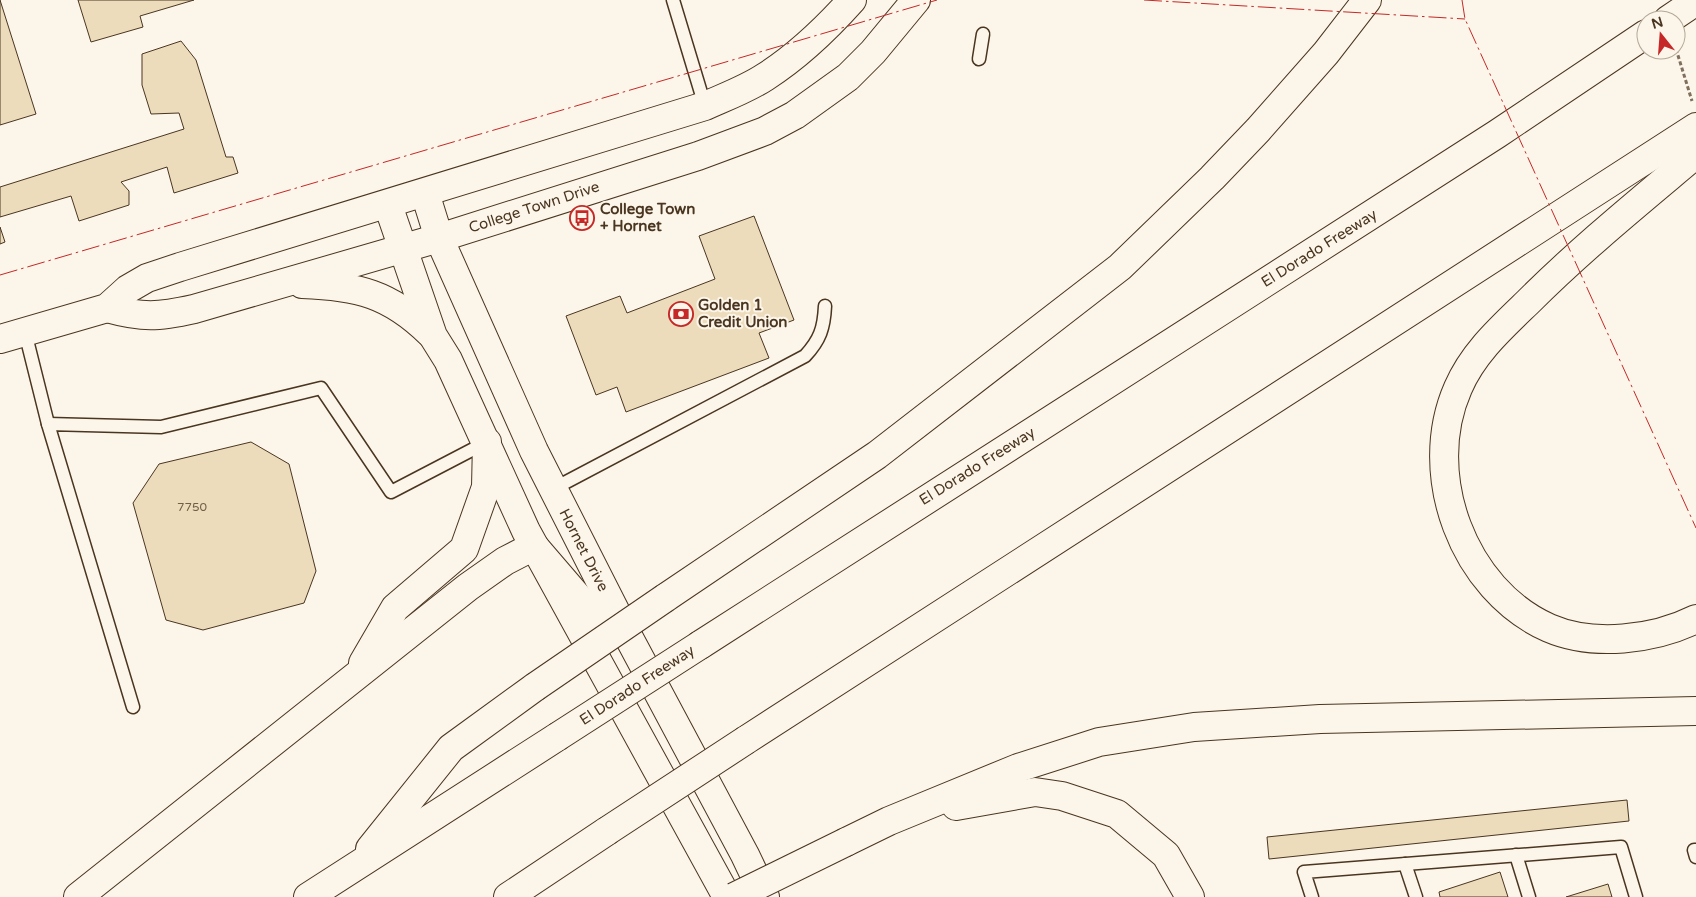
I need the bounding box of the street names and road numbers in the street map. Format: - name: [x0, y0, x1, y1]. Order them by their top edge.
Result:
- street label: College Town Drive: [466, 177, 602, 237]
- street label: El Dorado Freeway: [1258, 205, 1380, 291]
- street label: El Dorado Freeway: [916, 423, 1038, 509]
- street label: Hornet Drive: [556, 506, 612, 594]
- street label: El Dorado Freeway: [576, 641, 698, 729]

